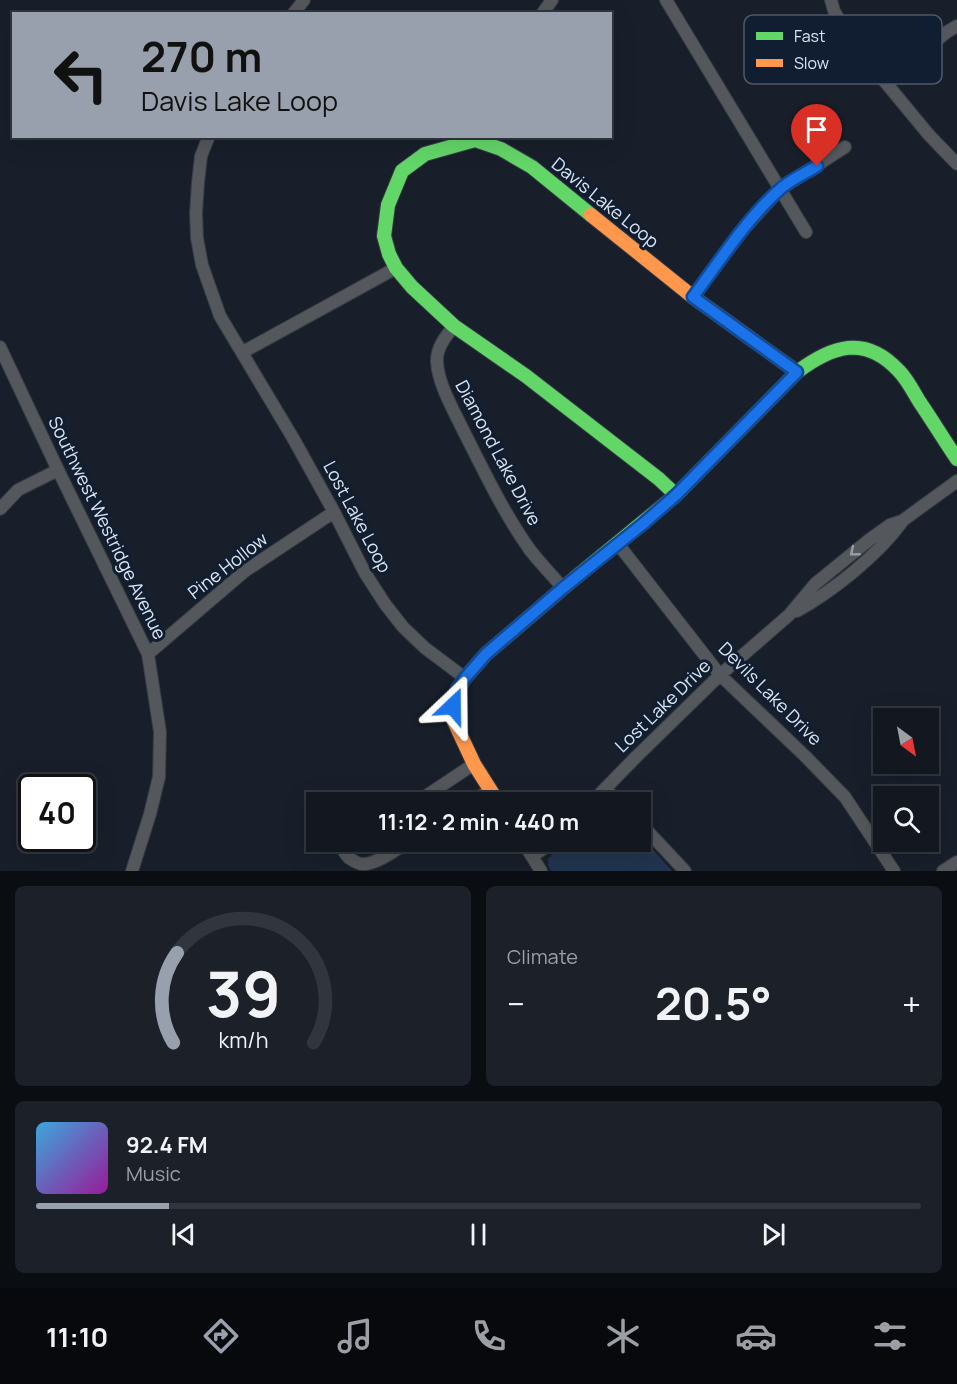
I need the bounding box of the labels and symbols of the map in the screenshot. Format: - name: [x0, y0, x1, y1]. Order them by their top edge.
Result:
- legend: [744, 15, 942, 84]
- text: Fast: [794, 25, 825, 47]
- text: Slow: [794, 52, 829, 74]
- pin: [791, 104, 842, 166]
- street label: Davis Lake Loop: [547, 152, 664, 253]
- street label: Diamond Lake Drive: [450, 376, 547, 529]
- street label: Southwest Westridge Avenue: [43, 412, 172, 643]
- street label: Lost Lake Loop: [318, 457, 397, 577]
- street label: Pine Hollow: [182, 526, 272, 604]
- one-way arrow: [850, 545, 861, 556]
- street label: Devils Lake Drive: [714, 636, 828, 750]
- street label: Lost Lake Drive: [609, 654, 715, 757]
- position arrow: [421, 674, 485, 738]
- north arrow: [873, 708, 939, 774]
- speed limit sign: 40: [18, 774, 96, 852]

